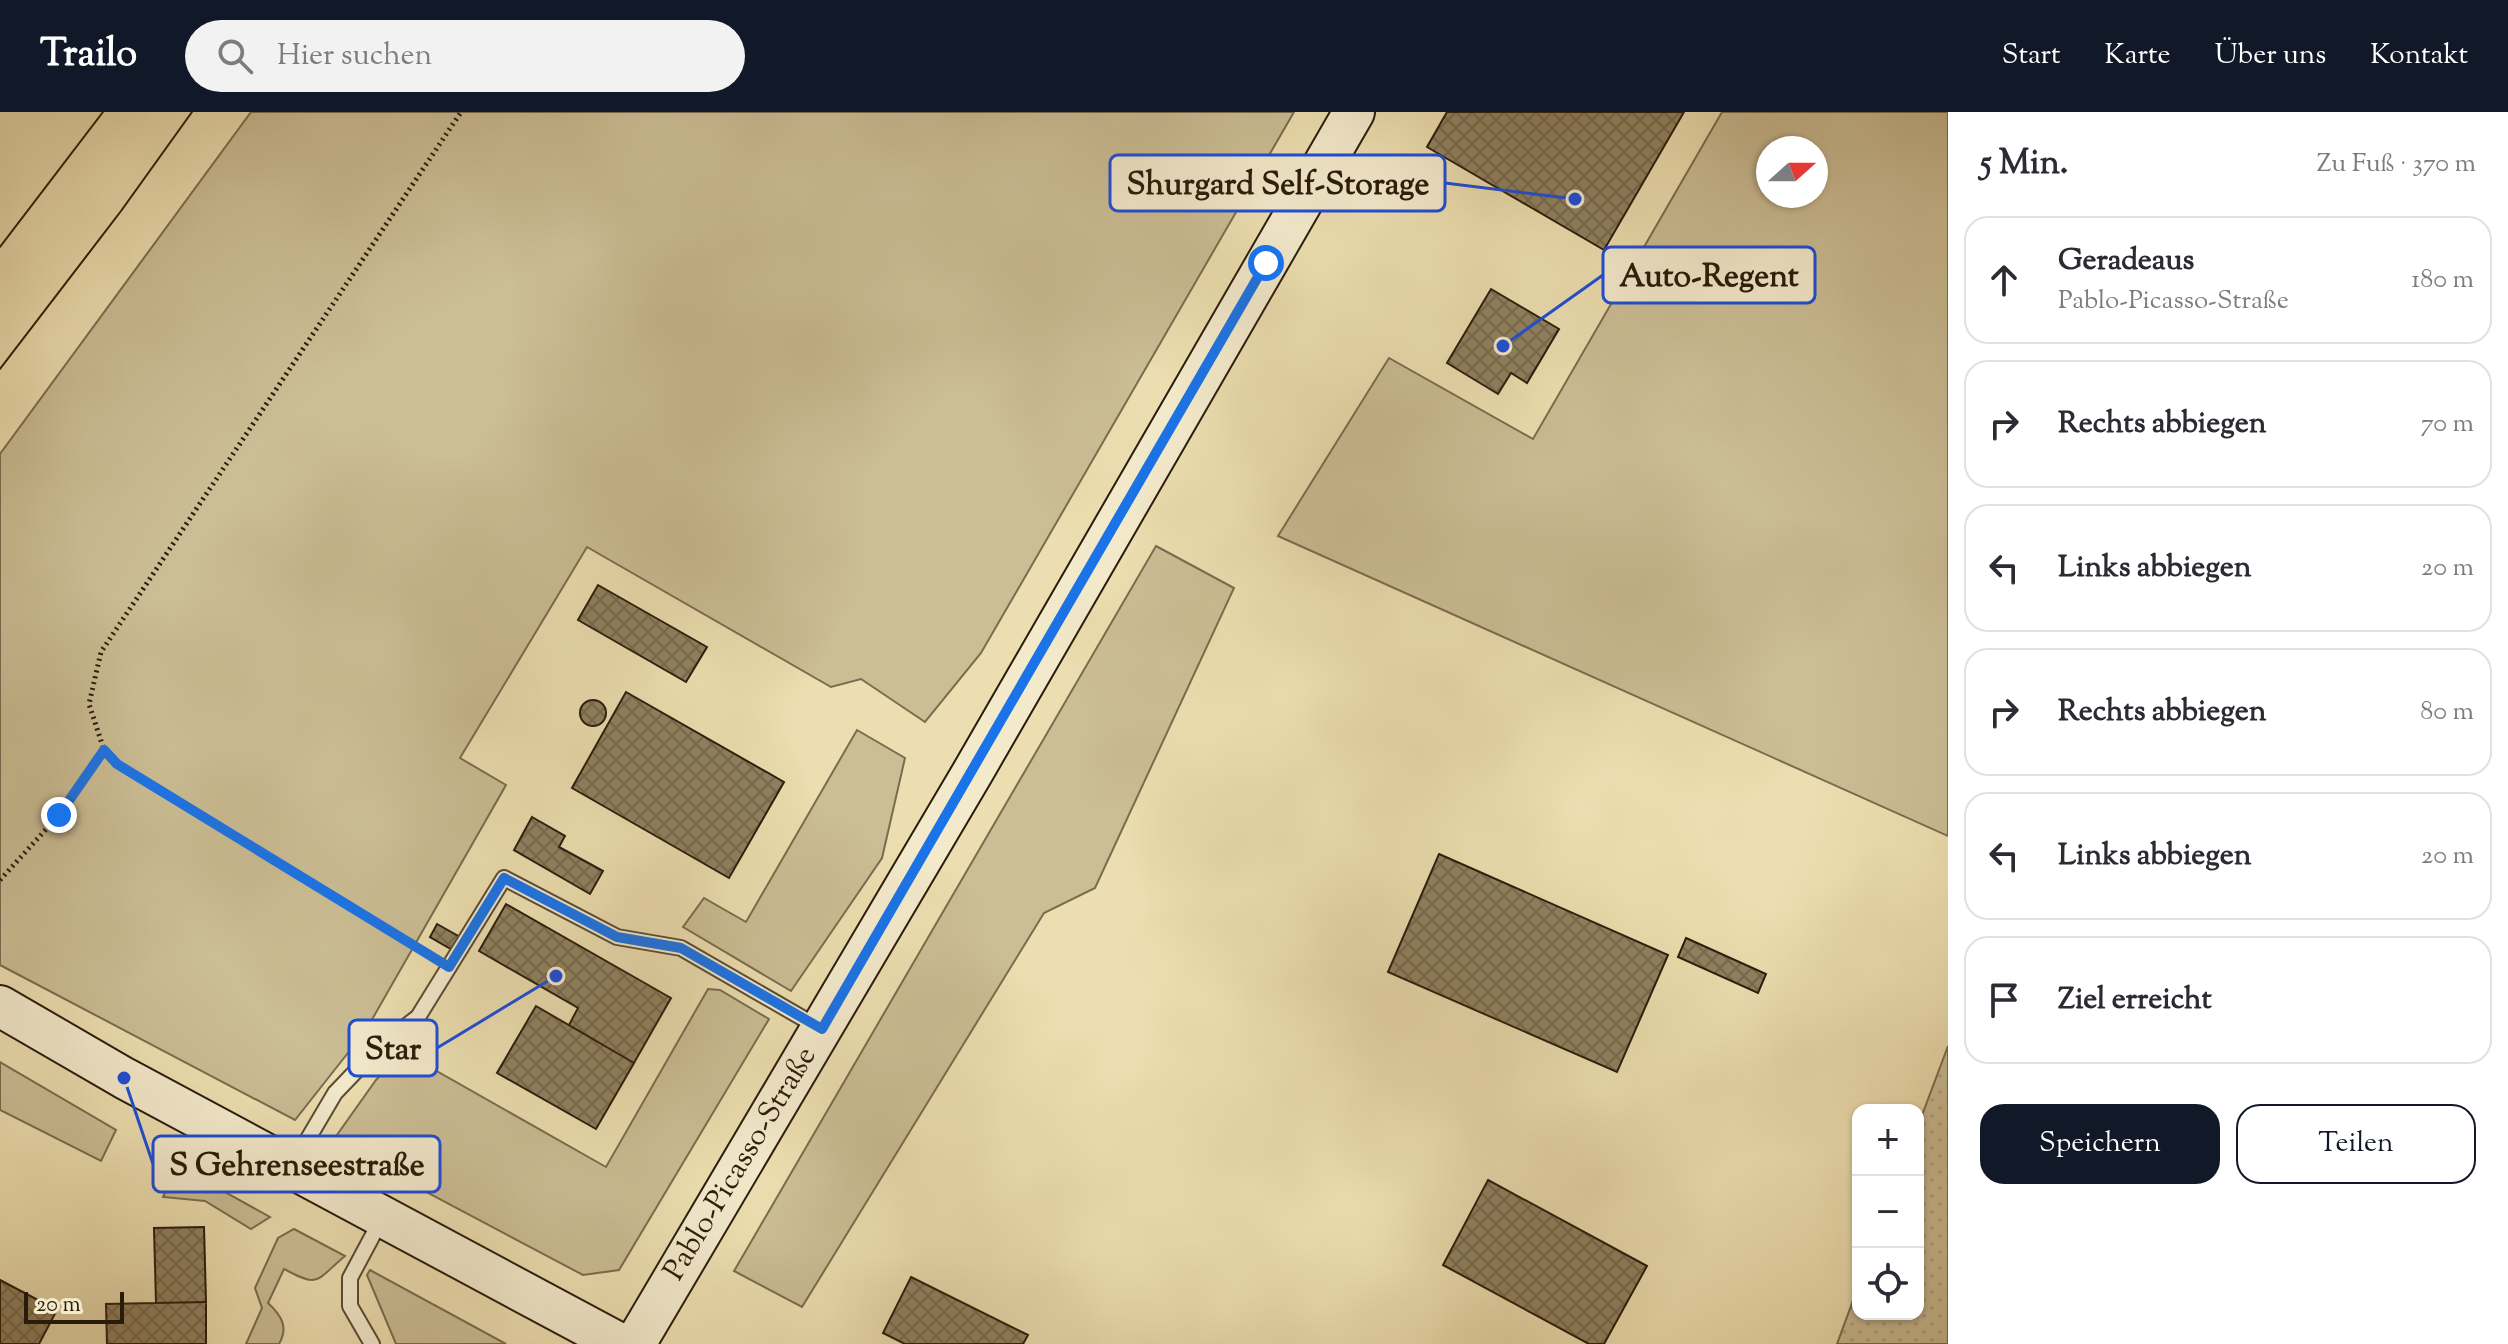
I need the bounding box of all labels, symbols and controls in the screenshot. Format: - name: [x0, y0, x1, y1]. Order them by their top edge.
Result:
- search box: [185, 20, 745, 92]
- text: Trailo: [40, 29, 137, 83]
- icon: search: [213, 34, 257, 78]
- text: Hier suchen: [277, 35, 432, 78]
- text: Start: [2002, 36, 2061, 76]
- text: Karte: [2105, 36, 2171, 76]
- text: Über uns: [2215, 36, 2326, 76]
- text: Kontakt: [2370, 36, 2468, 76]
- north arrow: [1756, 136, 1828, 208]
- text: 5 Min.: [1980, 140, 2068, 189]
- text: Zu Fuß · 370 m: [2317, 146, 2476, 183]
- callout: Shurgard Self-Storage: [1110, 155, 1445, 211]
- text: Shurgard Self-Storage: [1126, 163, 1430, 209]
- text: Geradeaus: [2058, 240, 2194, 283]
- route start: [1248, 245, 1284, 281]
- callout: Auto-Regent: [1603, 247, 1815, 303]
- text: Auto-Regent: [1619, 255, 1799, 301]
- icon: ahead: [1982, 258, 2026, 302]
- text: 180 m: [2411, 262, 2474, 299]
- text: Pablo-Picasso-Straße: [2058, 283, 2289, 320]
- icon: right: [1982, 402, 2026, 446]
- text: Rechts abbiegen: [2058, 403, 2266, 446]
- text: 70 m: [2421, 406, 2474, 443]
- icon: left: [1982, 546, 2026, 590]
- text: Links abbiegen: [2058, 547, 2251, 590]
- text: 20 m: [2421, 550, 2474, 587]
- icon: right: [1982, 690, 2026, 734]
- text: Rechts abbiegen: [2058, 691, 2266, 734]
- text: 80 m: [2420, 694, 2474, 731]
- route end: [41, 797, 77, 833]
- icon: left: [1982, 834, 2026, 878]
- text: Links abbiegen: [2058, 835, 2251, 878]
- text: 20 m: [2421, 838, 2474, 875]
- icon: arrive: [1982, 978, 2026, 1022]
- text: Ziel erreicht: [2058, 979, 2212, 1022]
- callout: Star: [349, 1020, 437, 1076]
- text: Star: [365, 1028, 422, 1074]
- street label: Pablo-Picasso-Straße: [654, 1039, 828, 1289]
- map controls: [1852, 1104, 1924, 1320]
- button: +: [1852, 1104, 1924, 1176]
- button: Speichern: [1980, 1104, 2220, 1184]
- button: Teilen: [2236, 1104, 2476, 1184]
- callout: S Gehrenseestraße: [153, 1136, 440, 1192]
- text: S Gehrenseestraße: [169, 1144, 425, 1190]
- button: −: [1852, 1176, 1924, 1248]
- button: locate: [1852, 1248, 1924, 1320]
- scale bar: [24, 1288, 124, 1324]
- text: 20 m: [36, 1290, 81, 1322]

